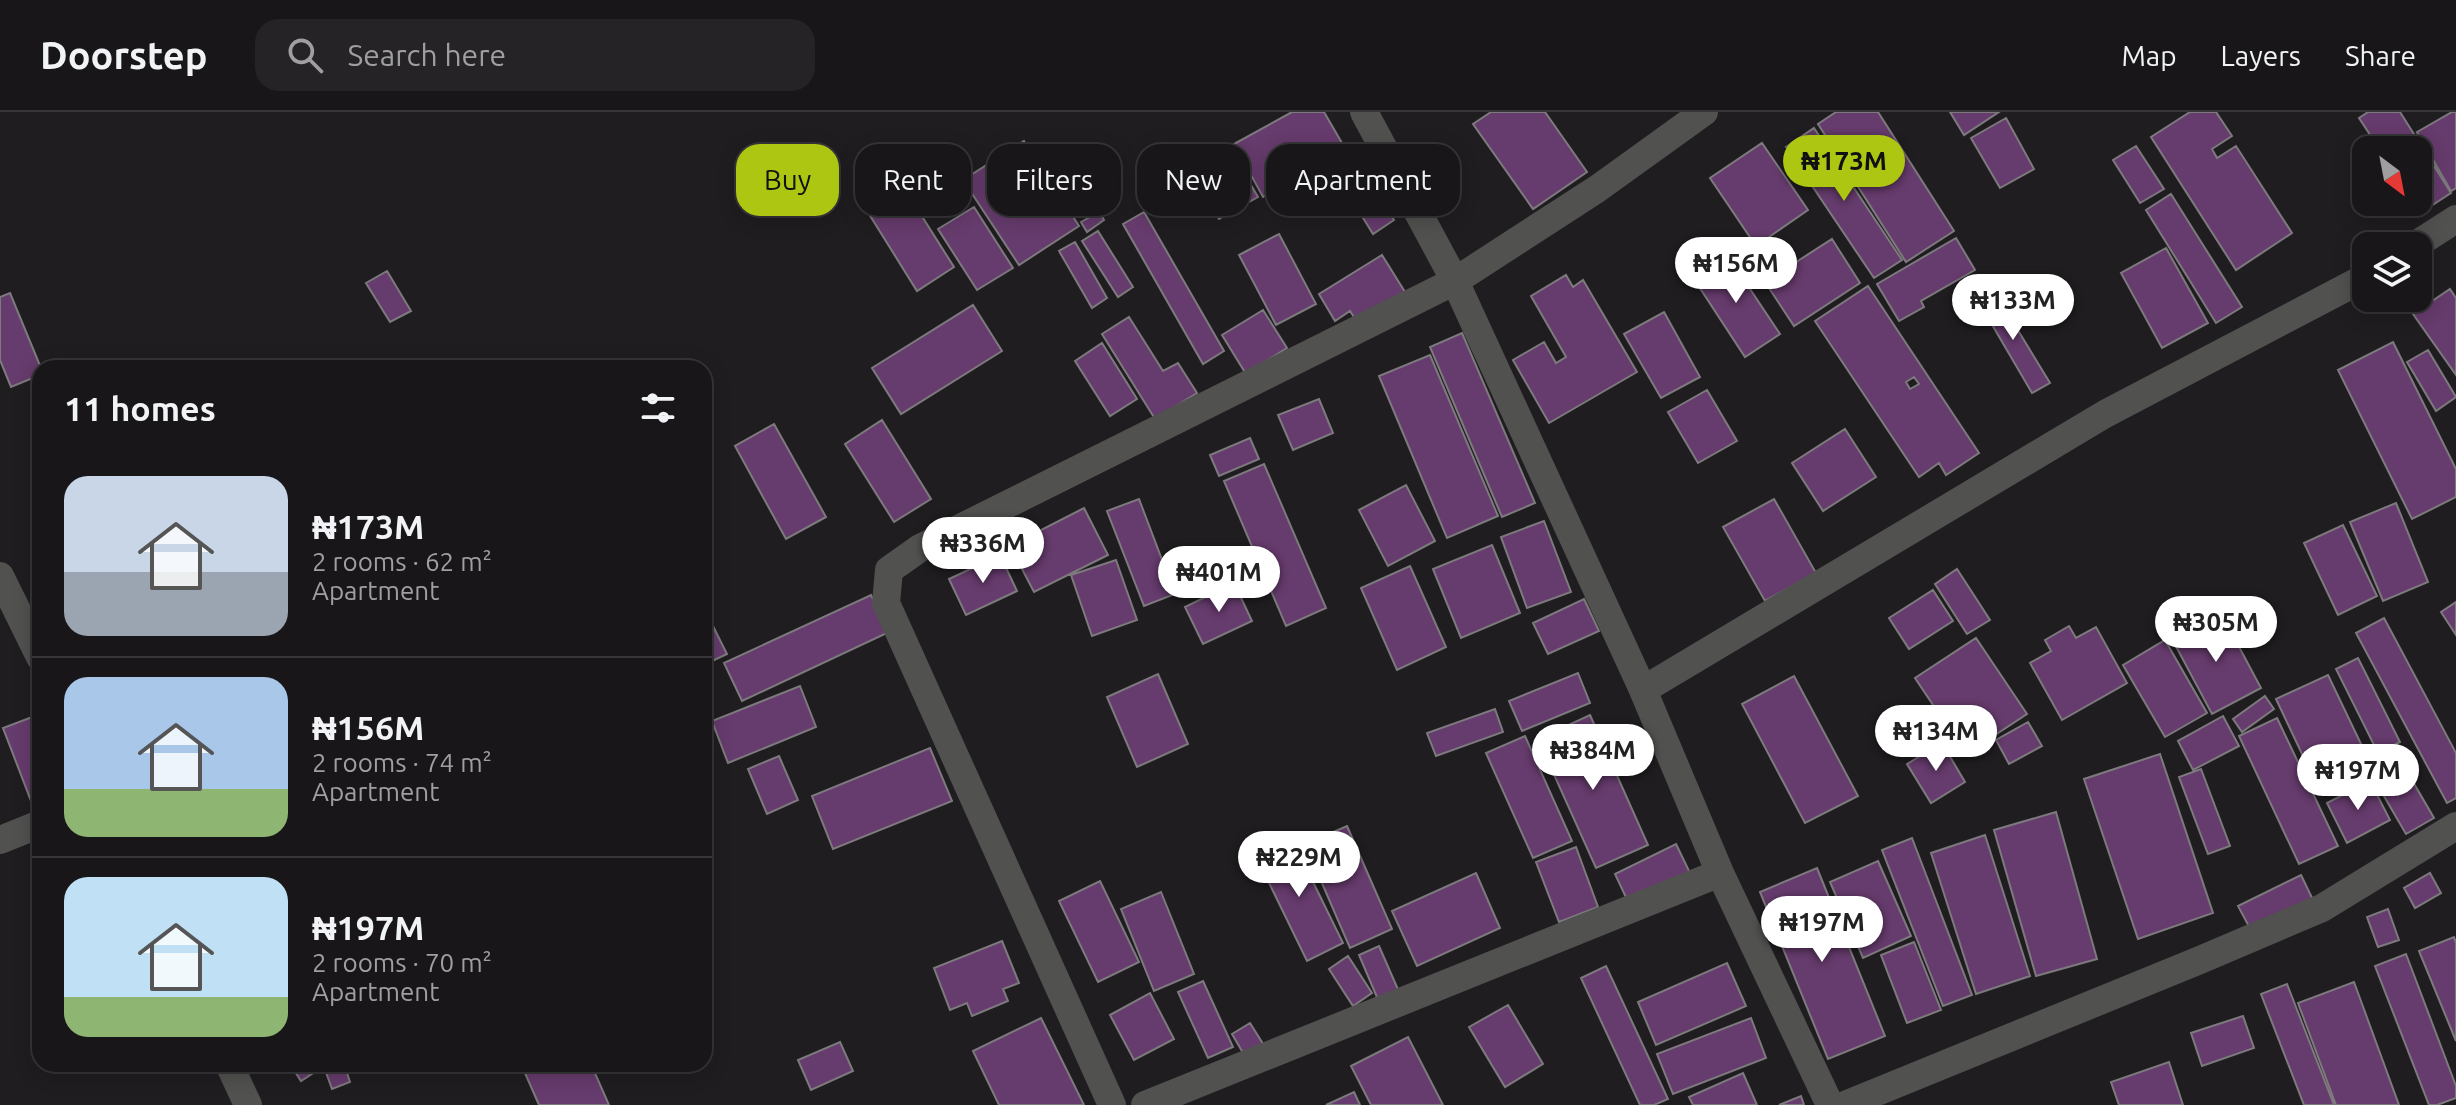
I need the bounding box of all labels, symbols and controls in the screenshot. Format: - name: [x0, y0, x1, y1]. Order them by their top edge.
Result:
- search box: [255, 19, 815, 91]
- icon: search: [283, 33, 327, 77]
- text: Doorstep: [40, 34, 207, 76]
- text: Search here: [347, 38, 506, 72]
- text: Map: [2121, 40, 2177, 71]
- text: Layers: [2221, 40, 2301, 71]
- text: Share: [2345, 40, 2416, 71]
- pin: ₦173M: [1788, 135, 1900, 203]
- north arrow: [2352, 136, 2432, 216]
- map controls: [2352, 136, 2432, 312]
- chip: Buy: [736, 144, 839, 216]
- chip: Rent: [855, 144, 971, 216]
- chip: Filters: [987, 144, 1121, 216]
- chip: New: [1137, 144, 1250, 216]
- chip: Apartment: [1266, 144, 1460, 216]
- text: ₦173M: [1801, 146, 1887, 175]
- button: layers: [2352, 232, 2432, 312]
- pin: ₦156M: [1680, 237, 1792, 305]
- text: ₦156M: [1693, 248, 1779, 277]
- pin: ₦133M: [1957, 274, 2069, 342]
- text: ₦133M: [1970, 285, 2056, 314]
- icon: filters: [636, 386, 680, 430]
- text: 11 homes: [64, 389, 216, 427]
- text: ₦173M: [312, 507, 424, 545]
- icon: home: [128, 508, 224, 604]
- pin: ₦336M: [927, 517, 1039, 585]
- text: ₦336M: [940, 528, 1026, 557]
- pin: ₦401M: [1163, 546, 1275, 614]
- text: 2 rooms · 62 m²: [312, 547, 492, 576]
- text: ₦401M: [1176, 557, 1262, 586]
- text: Apartment: [312, 576, 439, 605]
- pin: ₦305M: [2160, 596, 2272, 664]
- text: ₦305M: [2173, 607, 2259, 636]
- pin: ₦134M: [1880, 705, 1992, 773]
- text: ₦156M: [312, 708, 424, 746]
- icon: home: [128, 709, 224, 805]
- text: ₦134M: [1893, 716, 1979, 745]
- pin: ₦384M: [1537, 724, 1649, 792]
- text: ₦384M: [1550, 735, 1636, 764]
- pin: ₦197M: [2302, 744, 2414, 812]
- text: 2 rooms · 74 m²: [312, 748, 492, 777]
- text: ₦197M: [2315, 755, 2401, 784]
- text: Apartment: [312, 777, 439, 806]
- pin: ₦229M: [1243, 831, 1355, 899]
- text: ₦229M: [1256, 842, 1342, 871]
- pin: ₦197M: [1766, 896, 1878, 964]
- text: ₦197M: [1779, 907, 1865, 936]
- text: ₦197M: [312, 908, 424, 946]
- icon: home: [128, 909, 224, 1005]
- text: 2 rooms · 70 m²: [312, 948, 492, 977]
- text: Apartment: [312, 977, 439, 1006]

